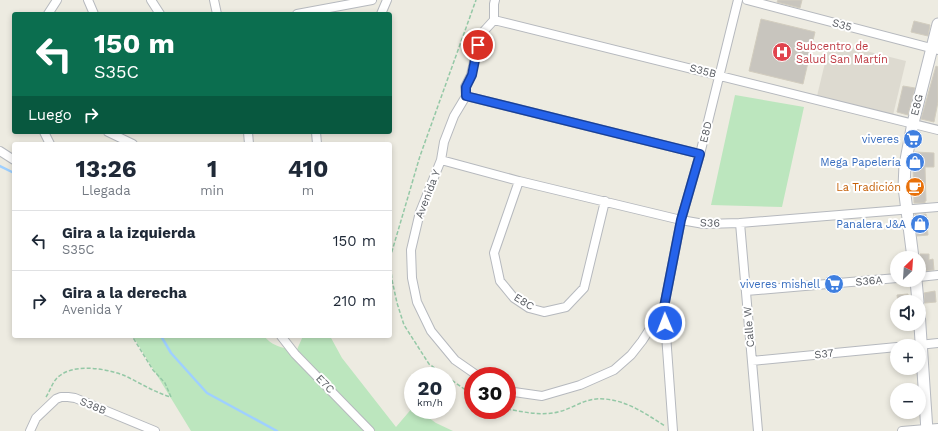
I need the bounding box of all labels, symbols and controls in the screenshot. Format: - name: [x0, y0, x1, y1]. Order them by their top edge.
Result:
- street label: S35: [831, 16, 853, 34]
- text: 150 m: [94, 27, 175, 60]
- icon: left: [28, 28, 80, 80]
- pin: [461, 28, 495, 62]
- icon: arrive: [467, 34, 489, 56]
- place label: Subcentro de Salud San Martín: [796, 40, 888, 66]
- hospital icon: Subcentro de Salud San Martín: [771, 41, 793, 63]
- text: S35C: [94, 61, 139, 82]
- street label: S35B: [688, 61, 718, 81]
- street label: E8G: [908, 93, 926, 117]
- icon: right: [80, 104, 102, 126]
- text: Luego: [28, 106, 72, 124]
- street label: E8D: [697, 120, 715, 144]
- supermarket icon: viveres: [902, 128, 924, 150]
- place label: viveres: [862, 133, 899, 146]
- shop icon: Mega Papelería: [904, 151, 926, 173]
- text: 13:26: [76, 155, 137, 183]
- text: 1: [207, 155, 217, 183]
- text: 410: [288, 155, 328, 183]
- place label: Mega Papelería: [820, 156, 901, 169]
- street label: Avenida Y: [413, 167, 443, 220]
- cafe icon: La Tradición: [904, 176, 926, 198]
- place label: La Tradición: [836, 181, 901, 194]
- text: Llegada: [82, 183, 131, 198]
- text: min: [200, 183, 224, 198]
- text: m: [302, 183, 314, 198]
- shop icon: Panalera J&A: [909, 213, 931, 235]
- street label: S36: [700, 216, 721, 230]
- place label: Panalera J&A: [836, 218, 906, 231]
- text: Gira a la izquierda: [62, 224, 195, 242]
- icon: left: [28, 230, 50, 252]
- text: 150 m: [333, 232, 376, 250]
- text: S35C: [62, 242, 94, 257]
- north arrow: [890, 251, 926, 287]
- map controls: [890, 251, 926, 419]
- supermarket icon: viveres mishell: [823, 273, 845, 295]
- street label: S36A: [855, 273, 883, 289]
- place label: viveres mishell: [740, 278, 821, 291]
- text: Gira a la derecha: [62, 284, 187, 302]
- icon: right: [28, 290, 50, 312]
- street label: E8C: [512, 291, 537, 313]
- text: 210 m: [333, 292, 376, 310]
- button: sound: [890, 295, 926, 331]
- text: Avenida Y: [62, 302, 122, 317]
- position arrow: [644, 302, 686, 344]
- street label: Calle W: [741, 306, 757, 348]
- button: +: [890, 339, 926, 375]
- street label: S37: [814, 347, 834, 361]
- speed limit sign: 30: [464, 367, 516, 419]
- street label: E7C: [313, 372, 337, 396]
- text: 20: [418, 376, 442, 400]
- button: −: [890, 383, 926, 419]
- street label: S38B: [78, 395, 108, 417]
- text: km/h: [417, 397, 443, 408]

